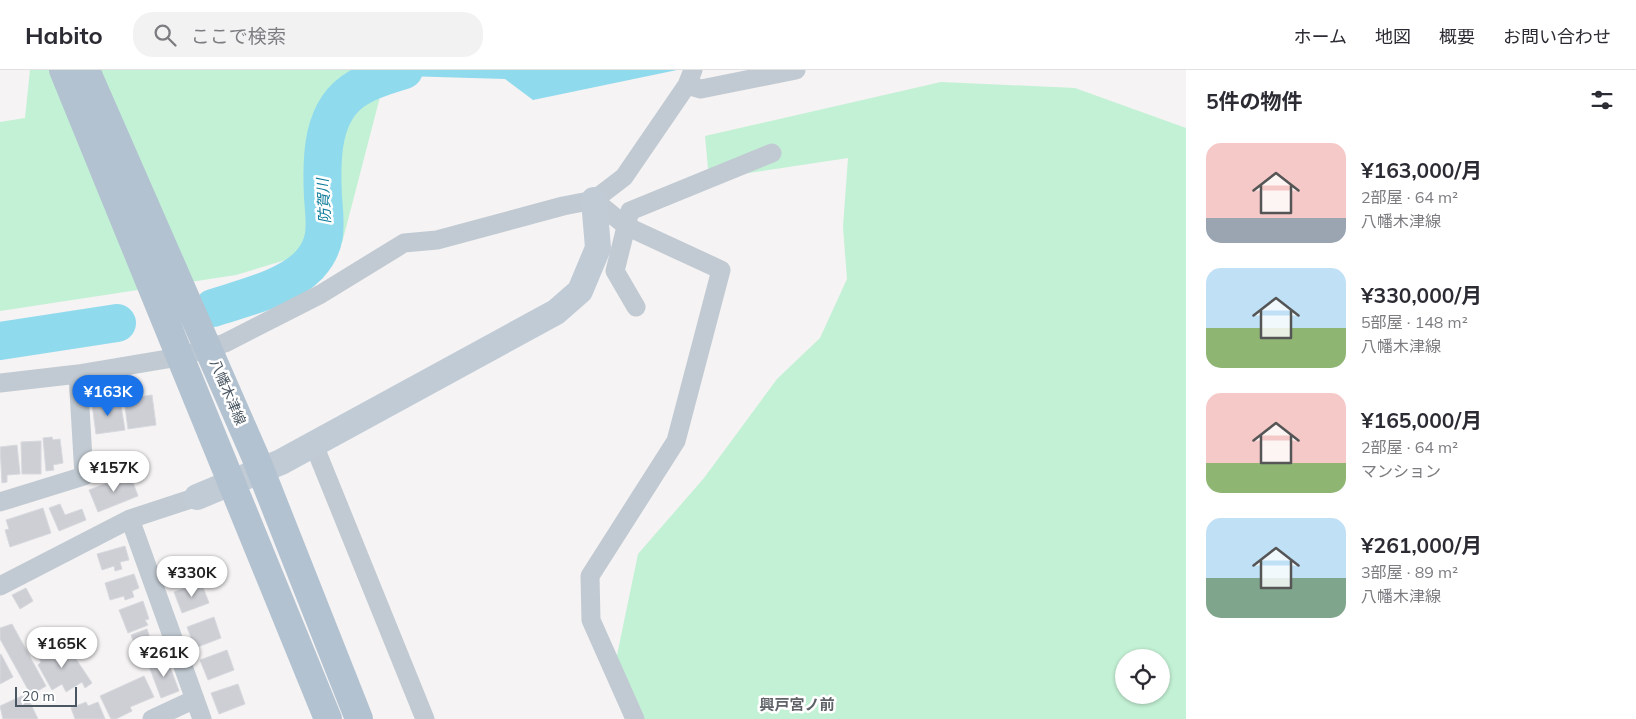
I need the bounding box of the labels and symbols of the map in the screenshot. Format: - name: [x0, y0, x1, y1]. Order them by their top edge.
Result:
- water label: 防賀川: [313, 176, 334, 224]
- street label: 八幡木津線: [206, 356, 250, 428]
- pin: ¥163K: [73, 374, 143, 417]
- pin: ¥157K: [79, 450, 149, 493]
- pin: ¥330K: [157, 556, 227, 598]
- pin: ¥165K: [27, 626, 97, 669]
- pin: ¥261K: [129, 636, 199, 678]
- scale bar: [15, 684, 78, 707]
- district label: 興戸宮ノ前: [759, 695, 835, 714]

